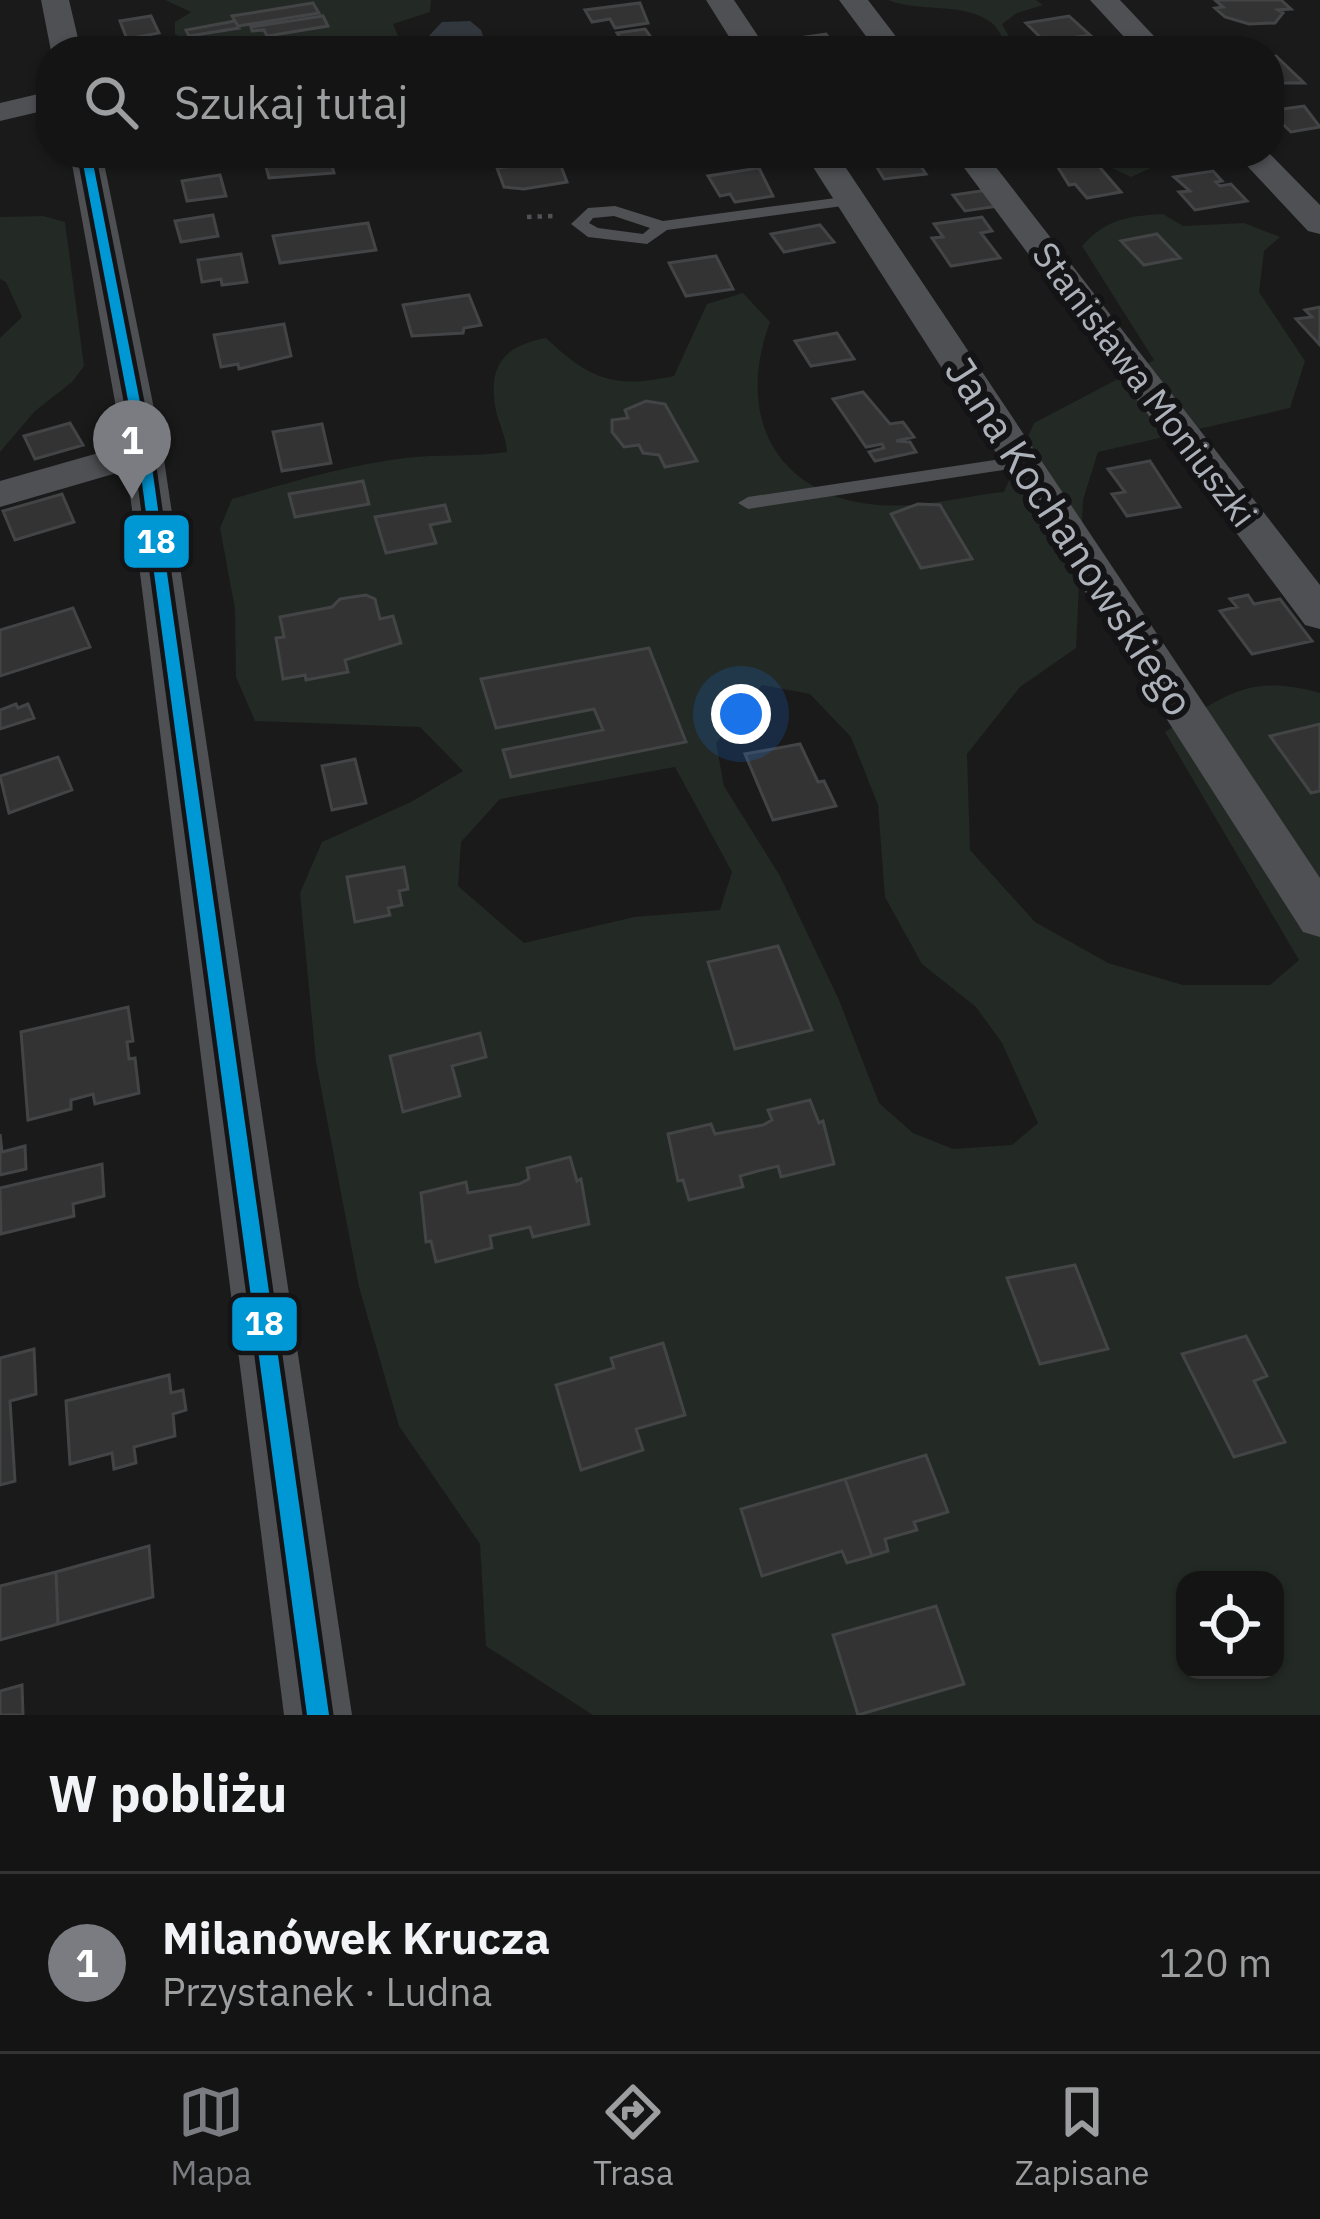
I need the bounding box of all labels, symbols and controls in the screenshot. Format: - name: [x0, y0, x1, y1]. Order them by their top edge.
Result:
- search box: [36, 36, 1284, 168]
- icon: search: [78, 69, 144, 135]
- text: Szukaj tutaj: [174, 73, 408, 131]
- street label: Stanisława Moniuszki: [1022, 232, 1268, 536]
- street label: Jana Kochanowskiego: [933, 346, 1207, 726]
- pin: 1: [93, 400, 171, 499]
- line badge: 18: [122, 513, 191, 570]
- text: 18: [136, 519, 176, 562]
- your location: [711, 684, 771, 744]
- line badge: 18: [230, 1295, 299, 1353]
- text: 18: [244, 1301, 284, 1344]
- map controls: [1176, 1571, 1284, 1679]
- button: locate: [1176, 1571, 1284, 1679]
- text: W pobliżu: [48, 1760, 287, 1826]
- text: Milanówek Krucza: [162, 1908, 550, 1966]
- text: 1: [75, 1937, 99, 1988]
- text: 120 m: [1159, 1937, 1272, 1988]
- text: Przystanek · Ludna: [162, 1966, 492, 2017]
- tab: Mapa: [171, 2079, 252, 2194]
- tab: Trasa: [593, 2079, 674, 2194]
- tab: Zapisane: [1015, 2079, 1149, 2194]

